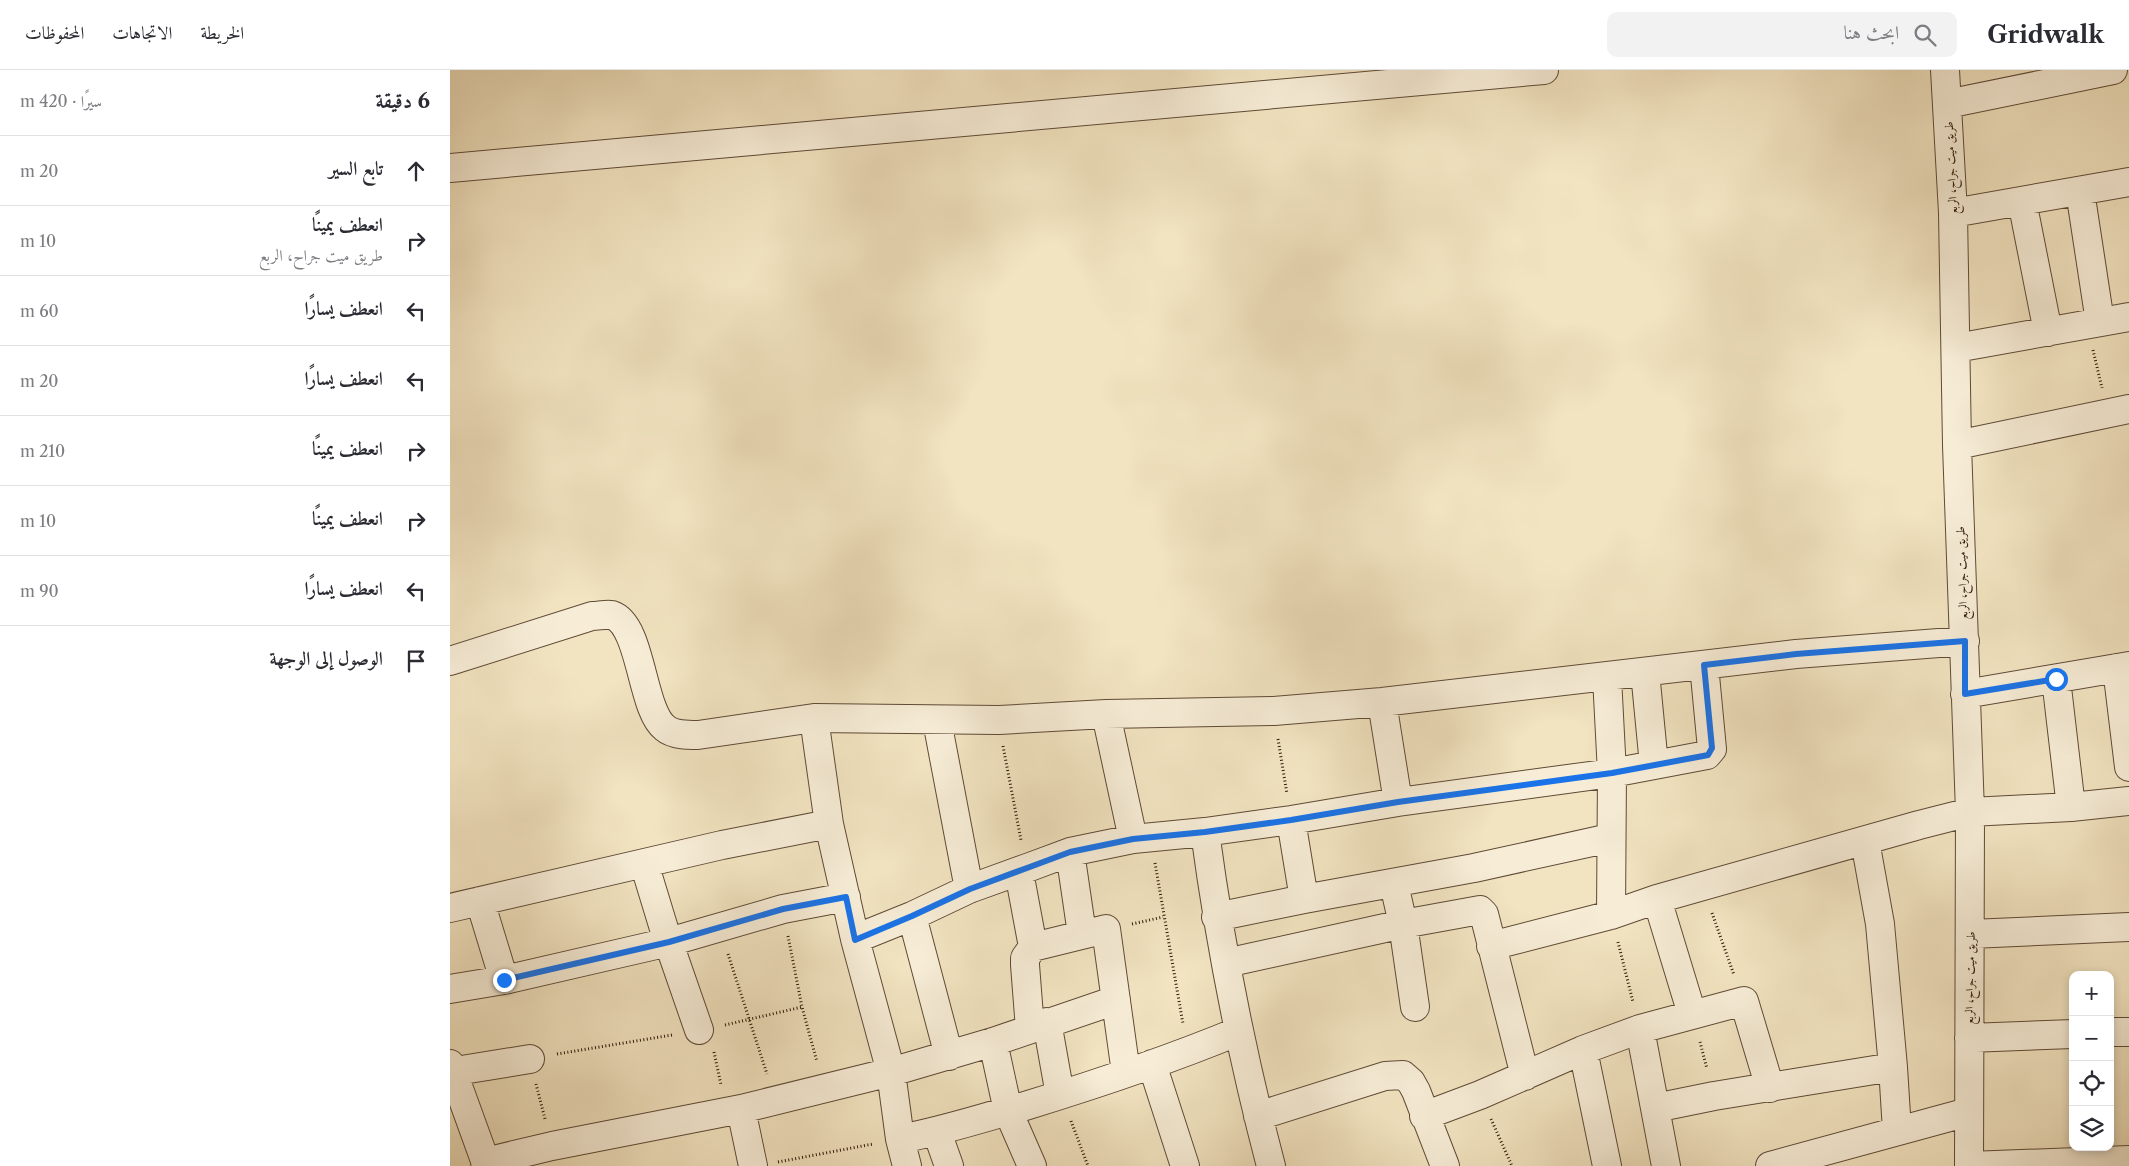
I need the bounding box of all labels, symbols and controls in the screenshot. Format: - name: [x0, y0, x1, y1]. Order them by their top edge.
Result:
- search box: [1607, 12, 1957, 57]
- text: Gridwalk: [1987, 20, 2104, 49]
- text: ابحث هنا: [1843, 21, 1899, 44]
- icon: search: [1911, 21, 1939, 49]
- text: المحفوظات: [25, 22, 84, 44]
- text: الاتجاهات: [112, 22, 172, 44]
- text: الخريطة: [200, 22, 244, 44]
- text: 6 دقيقة: [376, 88, 430, 113]
- text: سيرًا · 420 m: [20, 91, 102, 111]
- street label: طريق ميت جراح، الربع: [1941, 121, 1964, 215]
- text: تابع السير: [329, 157, 383, 180]
- icon: ahead: [402, 157, 430, 185]
- text: 20 m: [20, 161, 59, 181]
- text: انعطف يمينًا: [312, 213, 383, 236]
- icon: right: [402, 227, 430, 255]
- text: 10 m: [20, 231, 56, 251]
- text: طريق ميت جراح، الربع: [259, 245, 383, 265]
- text: انعطف يسارًا: [304, 297, 383, 320]
- icon: left: [402, 297, 430, 325]
- text: 60 m: [20, 301, 59, 321]
- text: انعطف يسارًا: [304, 367, 383, 390]
- icon: left: [402, 367, 430, 395]
- text: 20 m: [20, 371, 59, 391]
- text: انعطف يمينًا: [312, 437, 383, 460]
- icon: right: [402, 437, 430, 465]
- text: 210 m: [20, 441, 65, 461]
- text: انعطف يمينًا: [312, 507, 383, 530]
- icon: right: [402, 507, 430, 535]
- text: 10 m: [20, 511, 56, 531]
- street label: طريق ميت جراح، الربع: [1952, 526, 1975, 620]
- text: انعطف يسارًا: [304, 577, 383, 600]
- icon: left: [402, 577, 430, 605]
- text: 90 m: [20, 581, 59, 601]
- text: الوصول إلى الوجهة: [269, 647, 383, 670]
- icon: arrive: [402, 647, 430, 675]
- route start: [2045, 668, 2068, 691]
- street label: طريق ميت جراح، الربع: [1961, 931, 1982, 1025]
- route end: [493, 969, 516, 992]
- map controls: [2069, 971, 2114, 1151]
- button: +: [2069, 971, 2114, 1016]
- button: −: [2069, 1016, 2114, 1061]
- button: locate: [2069, 1061, 2114, 1106]
- button: layers: [2069, 1106, 2114, 1151]

